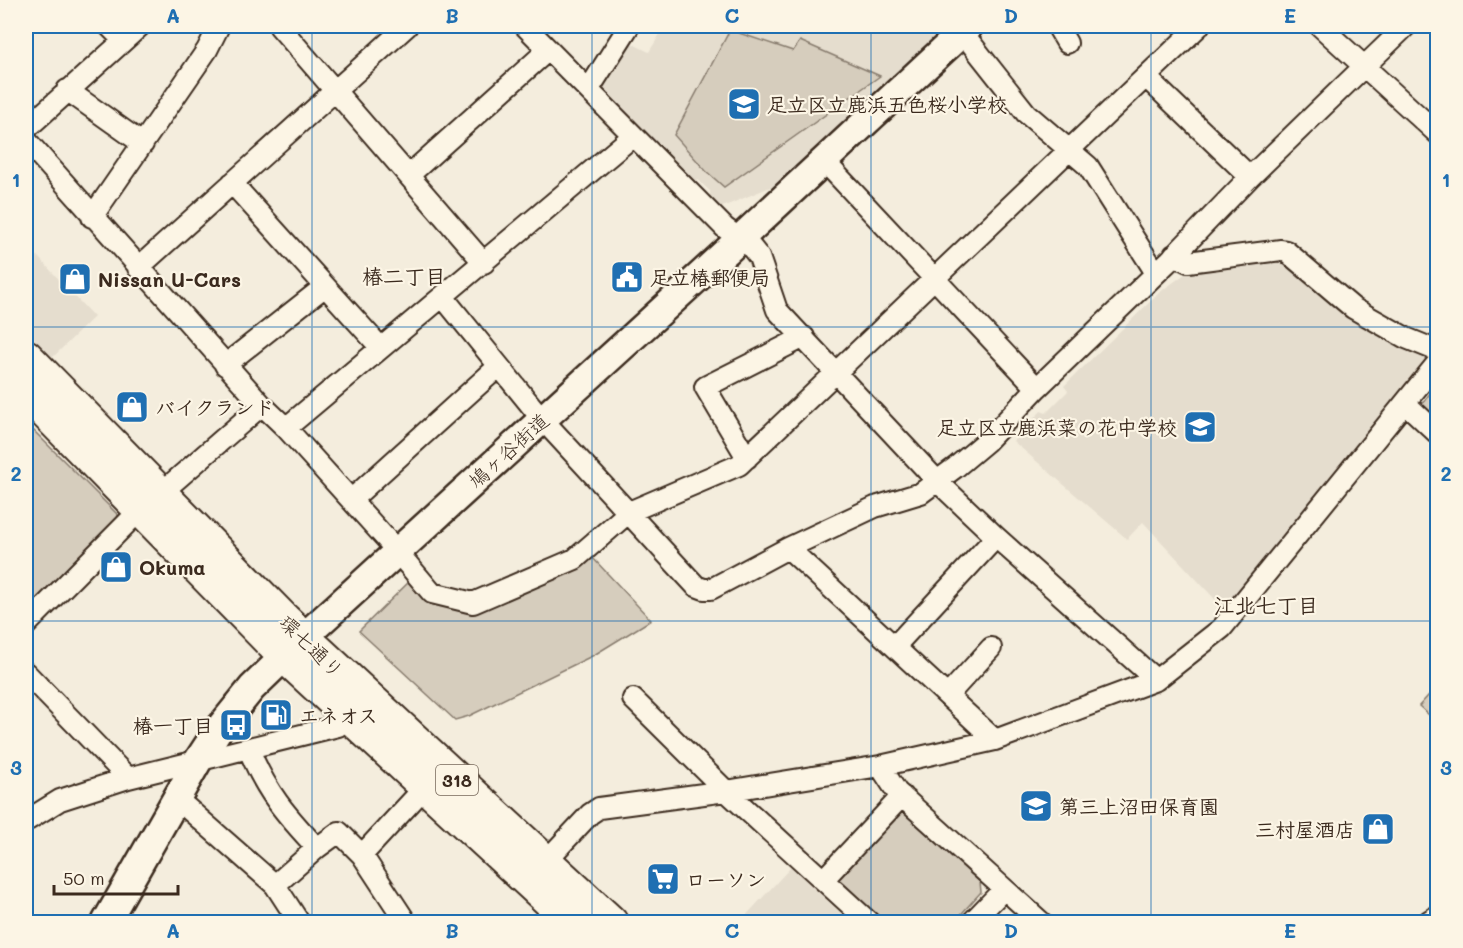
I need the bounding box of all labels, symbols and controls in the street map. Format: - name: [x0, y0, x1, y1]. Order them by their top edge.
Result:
- text: A: [166, 2, 180, 28]
- text: B: [445, 2, 459, 28]
- text: C: [725, 2, 740, 28]
- text: D: [1004, 2, 1018, 28]
- text: E: [1284, 2, 1296, 28]
- school or university icon: 足立区立鹿浜五色桜小学校: [726, 86, 762, 122]
- place label: 足立区立鹿浜五色桜小学校: [767, 91, 1007, 117]
- text: 1: [12, 166, 20, 192]
- text: 1: [1442, 166, 1450, 192]
- public building icon: 足立椿郵便局: [609, 259, 645, 295]
- shop icon: Nissan U-Cars: [57, 261, 93, 297]
- district label: 椿二丁目: [362, 262, 446, 289]
- place label: 足立椿郵便局: [650, 264, 770, 290]
- place label: Nissan U-Cars: [98, 266, 241, 292]
- shop icon: バイクランド: [114, 389, 150, 425]
- place label: バイクランド: [155, 394, 275, 420]
- street label: 鳩ヶ谷街道: [462, 407, 554, 493]
- school or university icon: 足立区立鹿浜菜の花中学校: [1182, 409, 1218, 445]
- place label: 足立区立鹿浜菜の花中学校: [937, 414, 1177, 440]
- text: 2: [10, 460, 22, 486]
- text: 2: [1440, 460, 1452, 486]
- shop icon: Okuma: [98, 549, 134, 585]
- place label: Okuma: [139, 554, 206, 580]
- district label: 江北七丁目: [1214, 591, 1319, 618]
- street label: 環七通り: [274, 609, 350, 683]
- fuel station icon: エネオス: [258, 697, 294, 733]
- place label: エネオス: [299, 702, 378, 728]
- bus stop icon: 椿一丁目: [218, 707, 254, 743]
- place label: 椿一丁目: [133, 712, 213, 738]
- text: 3: [10, 754, 22, 780]
- text: 3: [1440, 754, 1452, 780]
- road number: 318: [436, 765, 478, 795]
- school or university icon: 第三上沼田保育園: [1018, 788, 1054, 824]
- place label: 第三上沼田保育園: [1059, 793, 1219, 819]
- shop icon: 三村屋酒店: [1360, 811, 1396, 847]
- place label: 三村屋酒店: [1255, 816, 1355, 842]
- scale bar: [54, 858, 178, 896]
- supermarket icon: ローソン: [645, 861, 681, 897]
- text: 50 m: [63, 866, 105, 890]
- place label: ローソン: [686, 866, 766, 892]
- text: A: [166, 917, 180, 943]
- text: B: [445, 917, 459, 943]
- text: C: [725, 917, 740, 943]
- text: D: [1004, 917, 1018, 943]
- text: E: [1284, 917, 1296, 943]

